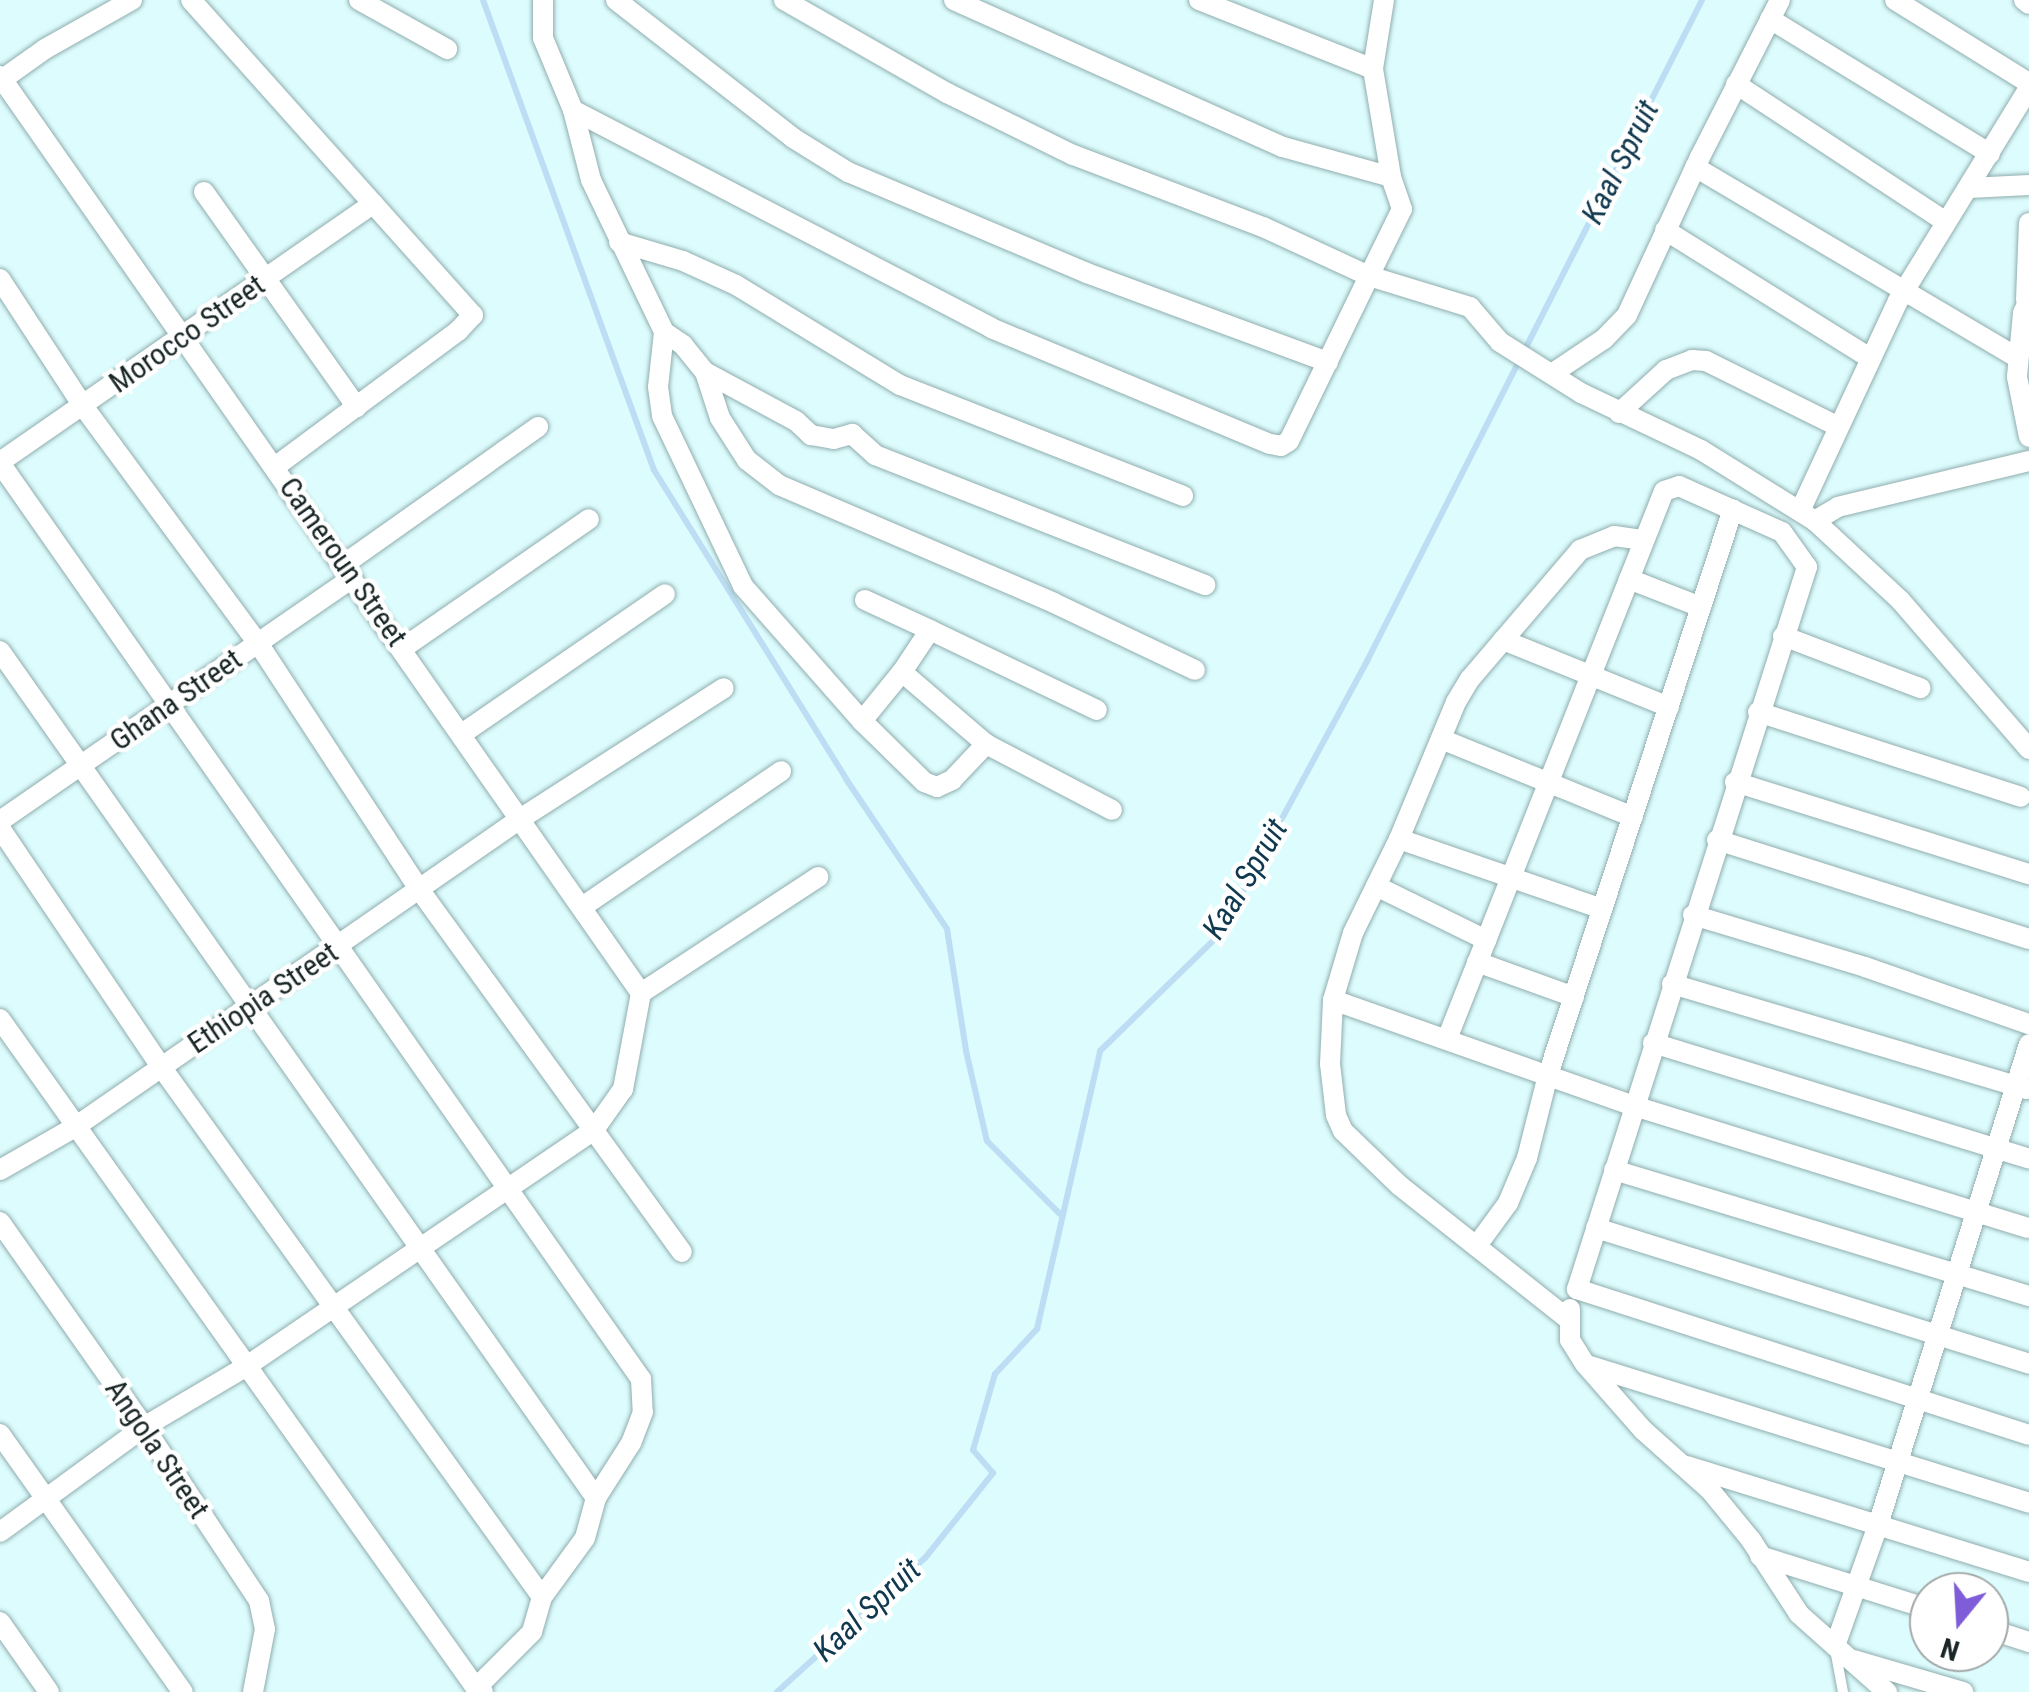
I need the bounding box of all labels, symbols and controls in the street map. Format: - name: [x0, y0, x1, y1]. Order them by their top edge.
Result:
- water label: Kaal Spruit: [1573, 94, 1667, 230]
- street label: Morocco Street: [102, 267, 272, 401]
- street label: Cameroun Street: [271, 471, 415, 653]
- street label: Ghana Street: [103, 641, 249, 759]
- water label: Kaal Spruit: [1194, 812, 1296, 946]
- street label: Ethiopia Street: [181, 935, 345, 1061]
- street label: Angola Street: [97, 1373, 217, 1525]
- water label: Kaal Spruit: [805, 1551, 929, 1669]
- north arrow: [1909, 1572, 2009, 1672]
- text: N: [1937, 1631, 1963, 1667]

